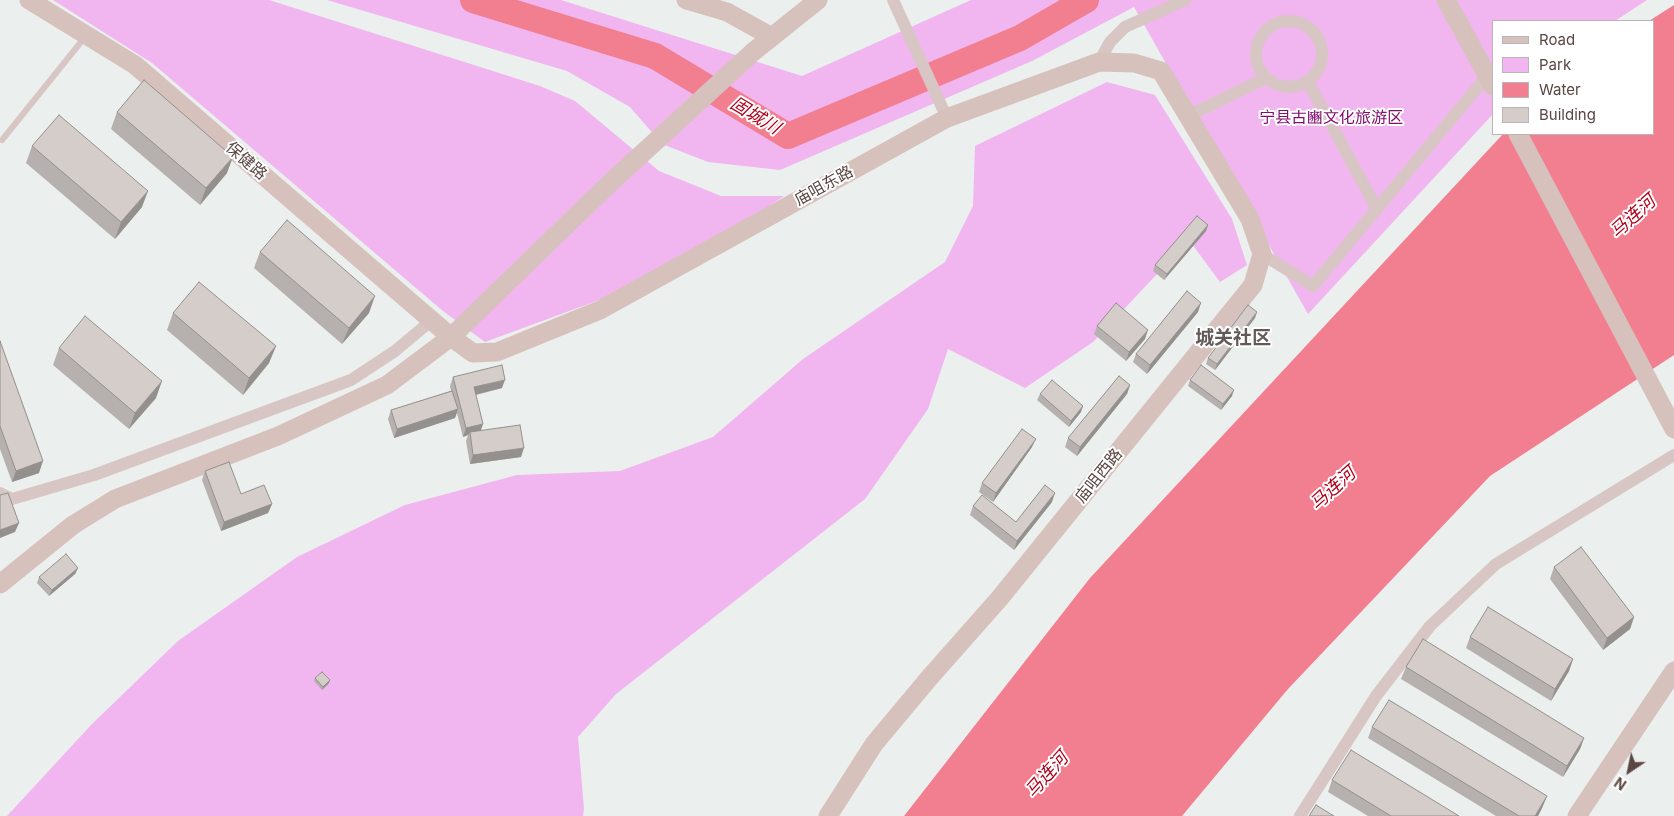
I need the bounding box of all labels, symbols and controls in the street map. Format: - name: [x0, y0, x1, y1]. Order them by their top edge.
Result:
- legend: [1492, 20, 1654, 135]
- text: Road: [1539, 30, 1575, 49]
- text: Park: [1539, 55, 1571, 74]
- text: Water: [1539, 80, 1581, 99]
- water label: 固城川: [726, 93, 784, 139]
- text: Building: [1539, 105, 1596, 124]
- park label: 宁县古豳文化旅游区: [1259, 108, 1403, 128]
- street label: 保健路: [222, 138, 270, 184]
- street label: 庙咀东路: [791, 162, 857, 210]
- water label: 马连河: [1606, 191, 1660, 243]
- district label: 城关社区: [1195, 327, 1271, 349]
- street label: 庙咀西路: [1071, 445, 1127, 507]
- water label: 马连河: [1306, 463, 1360, 515]
- north arrow: [1604, 746, 1654, 796]
- water label: 马连河: [1021, 748, 1073, 802]
- text: N: [1611, 774, 1630, 794]

